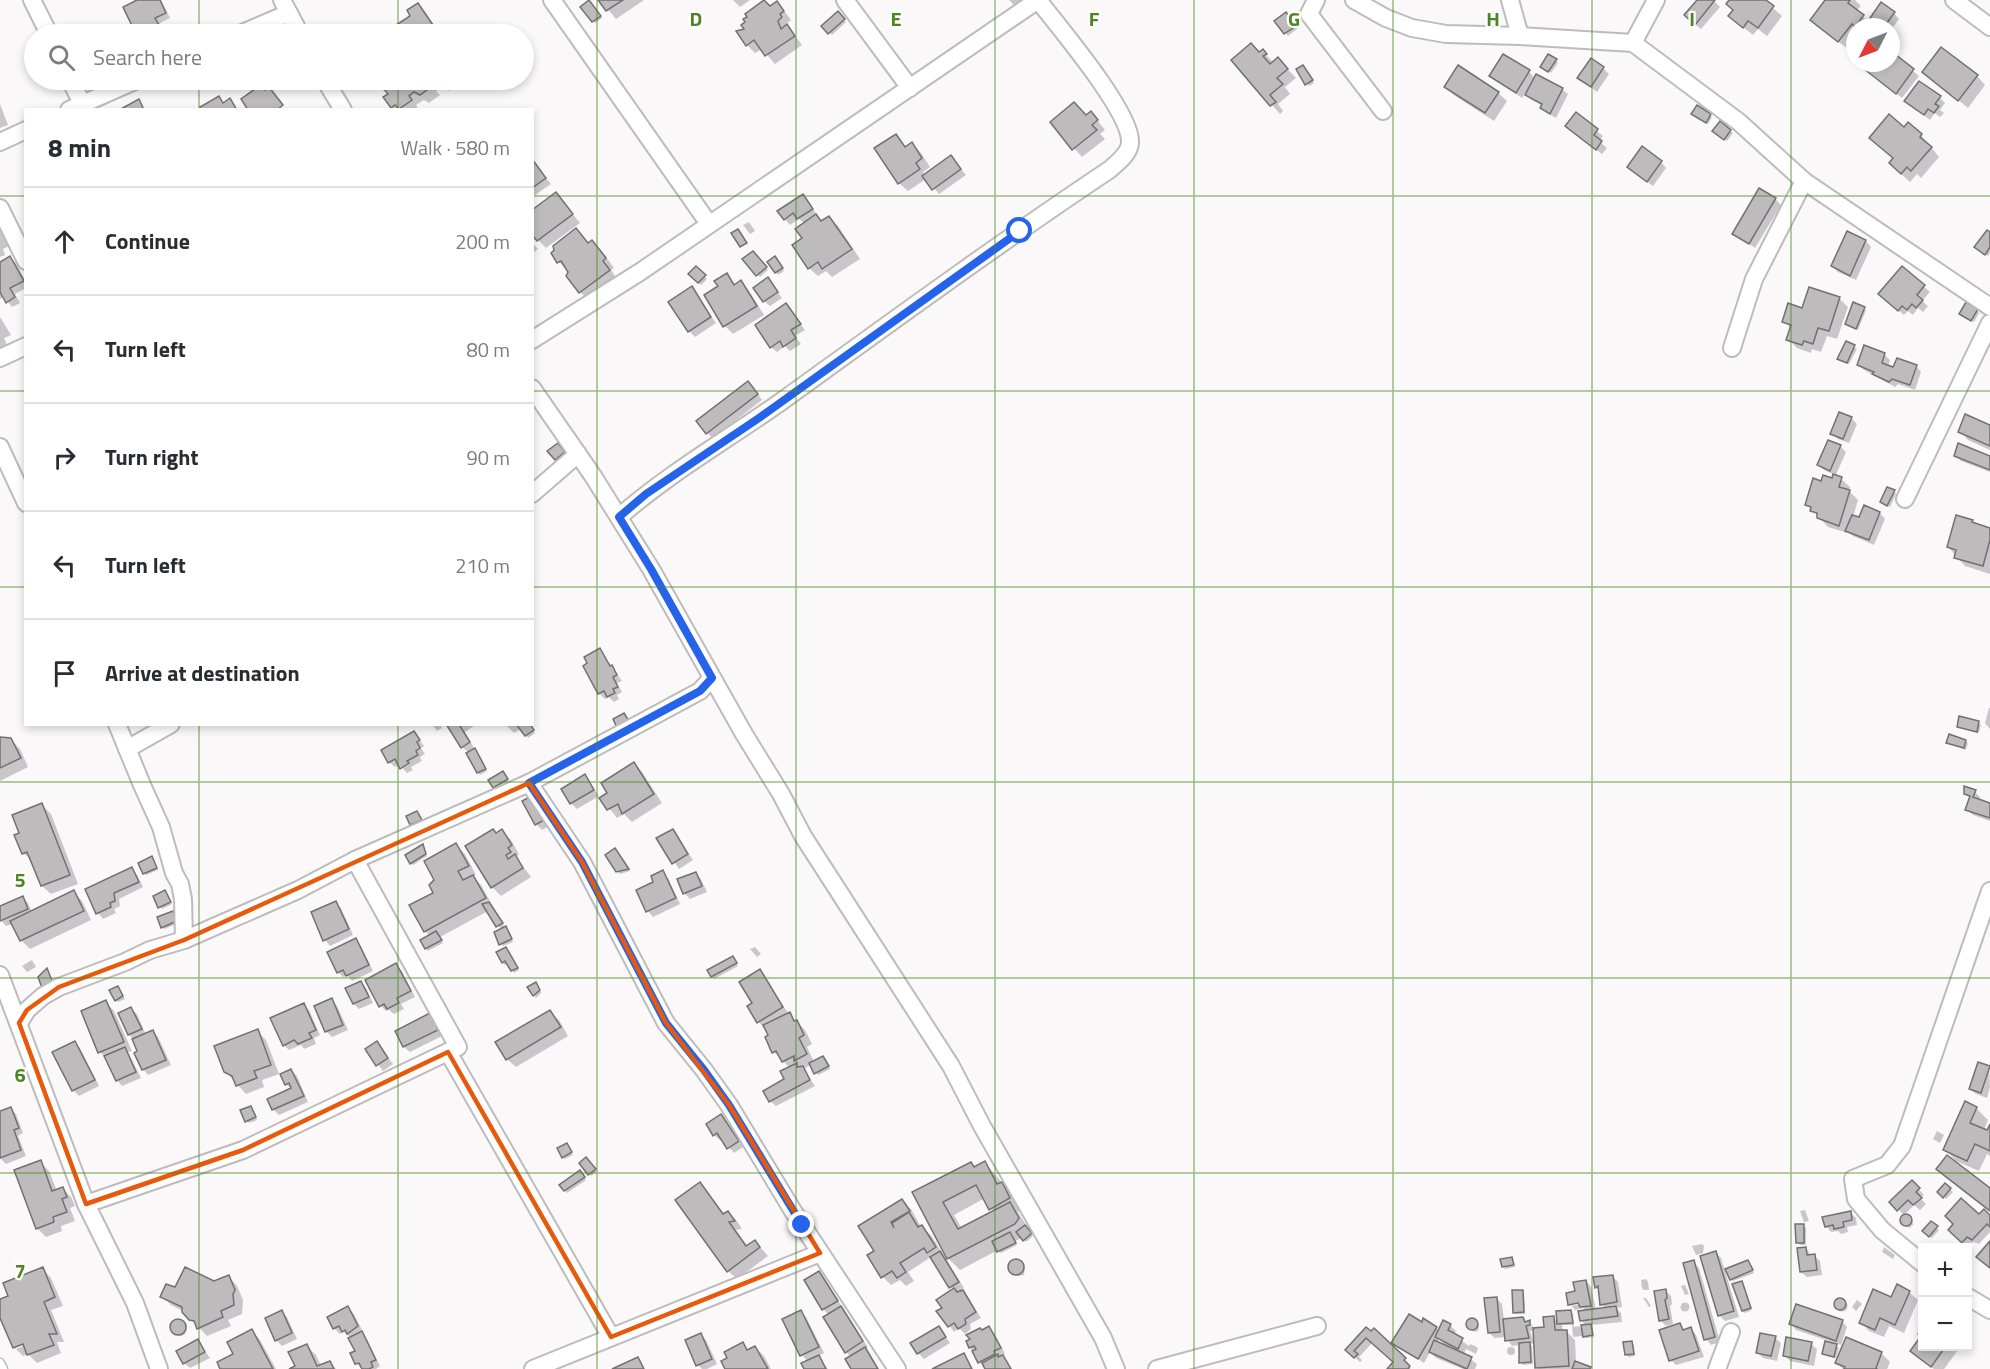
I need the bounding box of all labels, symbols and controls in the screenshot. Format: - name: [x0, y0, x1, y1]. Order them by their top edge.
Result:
- text: D: [690, 3, 702, 34]
- text: E: [890, 3, 902, 34]
- text: F: [1089, 3, 1100, 34]
- text: G: [1288, 3, 1300, 34]
- text: H: [1486, 3, 1500, 34]
- text: I: [1689, 3, 1695, 34]
- north arrow: [1846, 18, 1900, 72]
- search box: [24, 24, 534, 90]
- text: Search here: [93, 40, 202, 74]
- icon: search: [45, 41, 78, 74]
- text: 8 min: [48, 128, 111, 167]
- text: Walk · 580 m: [401, 132, 510, 163]
- route start: [1006, 217, 1032, 243]
- text: Continue: [105, 224, 190, 258]
- icon: ahead: [48, 225, 81, 258]
- text: 200 m: [455, 226, 510, 257]
- text: Turn left: [105, 332, 186, 366]
- icon: left: [48, 333, 81, 366]
- text: 80 m: [466, 334, 510, 365]
- text: Turn right: [105, 440, 199, 474]
- icon: right: [48, 441, 81, 474]
- text: 90 m: [466, 442, 510, 473]
- text: Turn left: [105, 548, 186, 582]
- icon: left: [48, 549, 81, 582]
- text: 210 m: [455, 550, 510, 581]
- text: Arrive at destination: [105, 656, 300, 690]
- icon: arrive: [48, 657, 81, 690]
- text: 5: [14, 864, 26, 895]
- text: 6: [14, 1059, 26, 1090]
- route end: [788, 1211, 814, 1237]
- map controls: [1918, 1243, 1972, 1351]
- button: +: [1918, 1243, 1972, 1297]
- text: 7: [14, 1255, 26, 1286]
- button: −: [1918, 1297, 1972, 1351]

